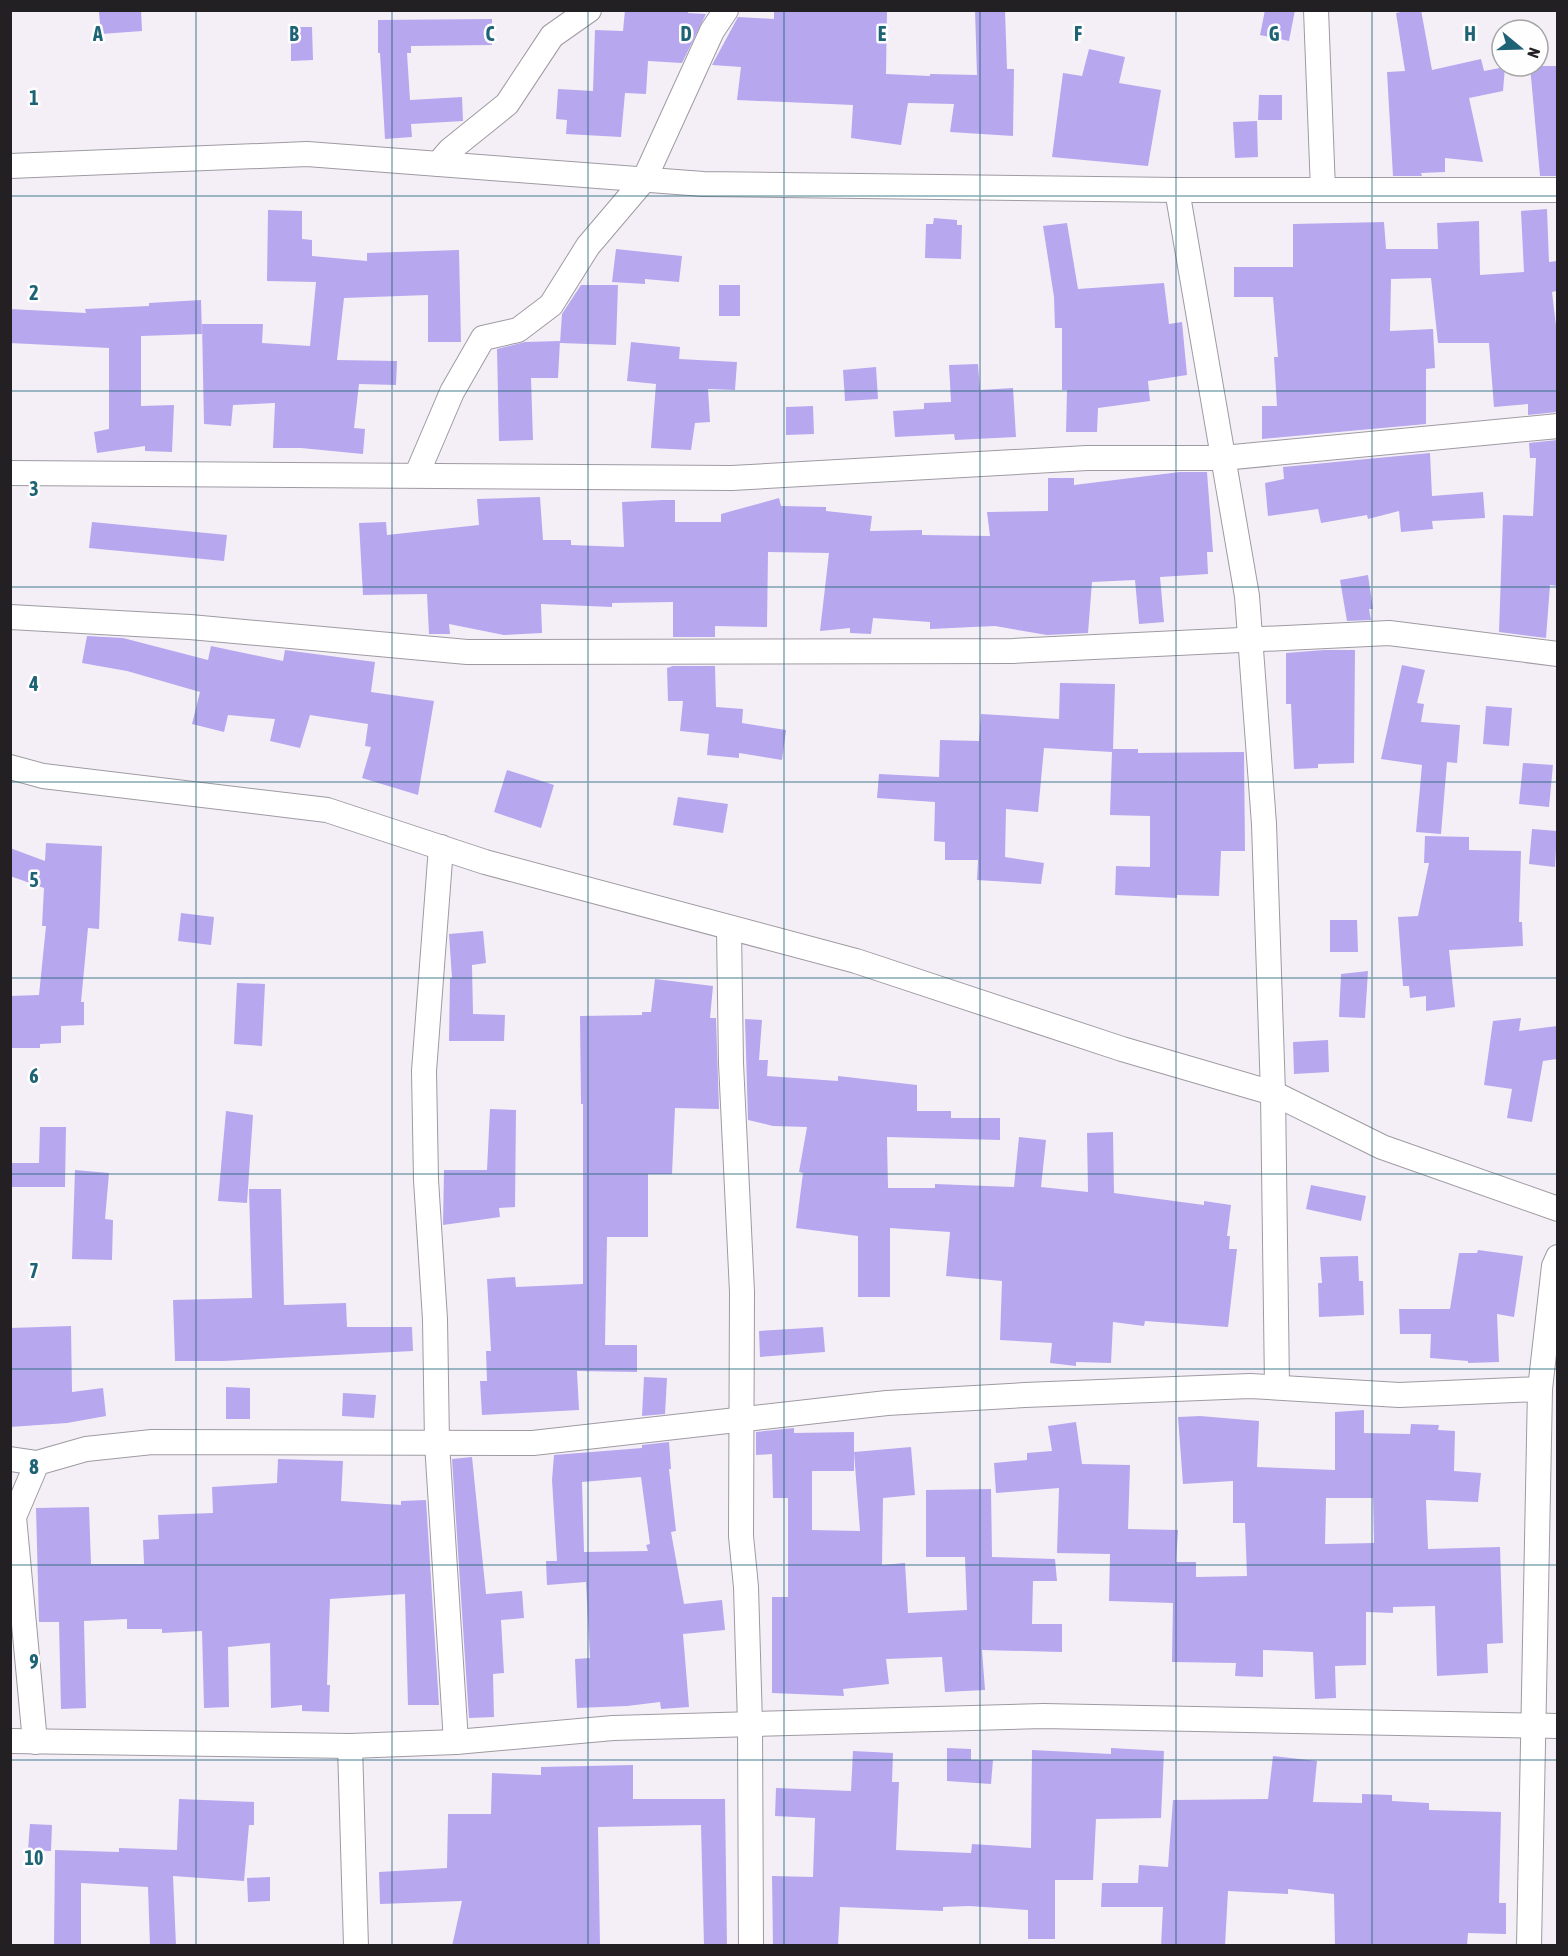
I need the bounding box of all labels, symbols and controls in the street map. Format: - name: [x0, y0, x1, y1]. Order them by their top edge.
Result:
- north arrow: [1490, 18, 1550, 78]
- text: A: [92, 22, 103, 45]
- text: B: [289, 22, 299, 45]
- text: C: [486, 22, 495, 45]
- text: D: [680, 22, 692, 45]
- text: E: [878, 22, 887, 45]
- text: F: [1074, 22, 1082, 45]
- text: G: [1269, 22, 1280, 45]
- text: H: [1464, 22, 1476, 45]
- text: N: [1524, 45, 1544, 60]
- text: 1: [29, 86, 39, 109]
- text: 2: [29, 281, 39, 304]
- text: 3: [29, 477, 39, 500]
- text: 4: [28, 672, 39, 695]
- text: 5: [29, 868, 39, 891]
- text: 6: [29, 1064, 39, 1087]
- text: 7: [29, 1259, 39, 1282]
- text: 8: [29, 1455, 39, 1478]
- text: 9: [29, 1650, 39, 1673]
- text: 10: [25, 1846, 43, 1869]

